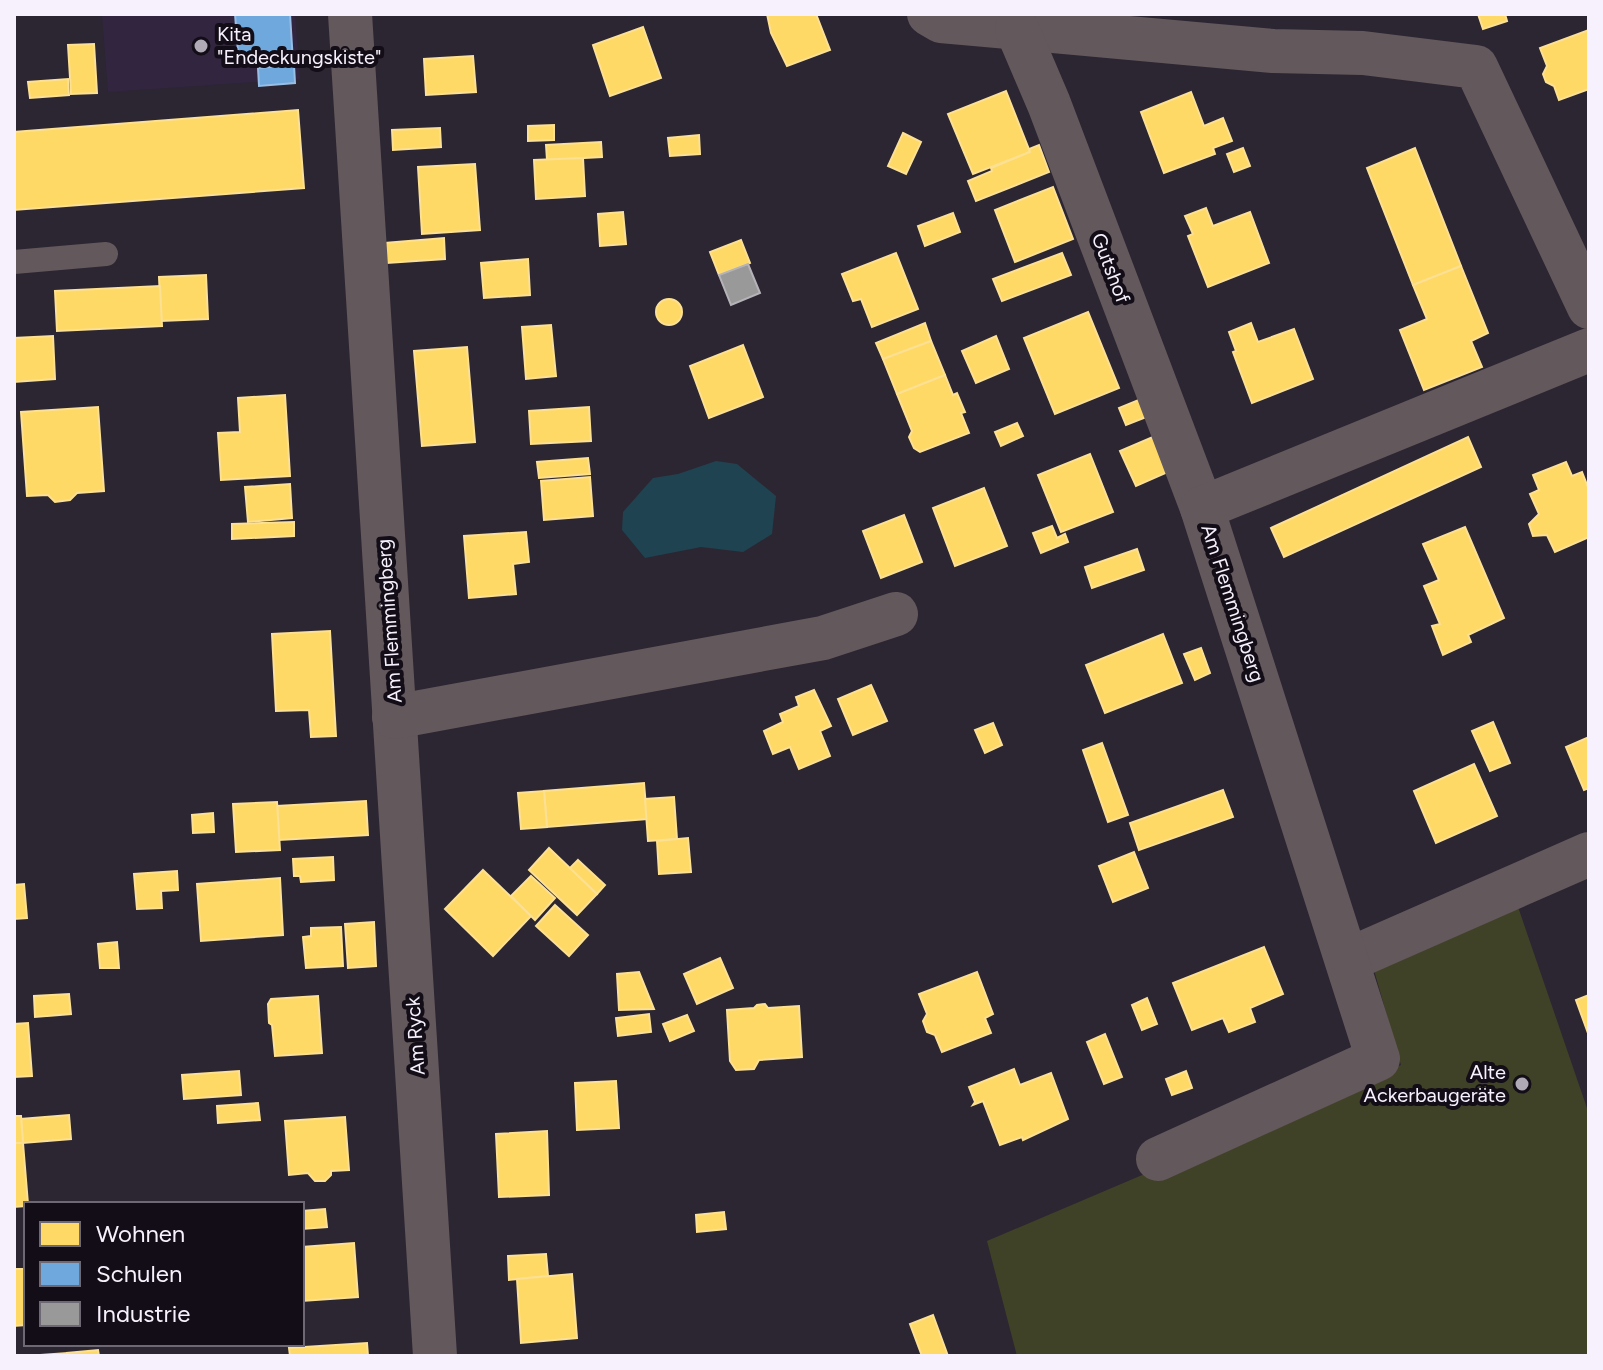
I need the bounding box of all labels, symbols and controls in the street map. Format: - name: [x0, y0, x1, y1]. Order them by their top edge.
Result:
- place label: Kita "Endeckungskiste": [217, 22, 381, 69]
- marker: Kita "Endeckungskiste": [192, 37, 210, 55]
- street label: Gutshof: [1087, 229, 1136, 307]
- street label: Am Flemmingberg: [1196, 521, 1270, 685]
- street label: Am Flemmingberg: [371, 538, 407, 704]
- street label: Am Ryck: [400, 996, 430, 1076]
- place label: Alte Ackerbaugeräte: [1364, 1060, 1506, 1107]
- marker: Alte Ackerbaugeräte: [1513, 1075, 1531, 1093]
- legend: [24, 1202, 304, 1346]
- text: Wohnen: [96, 1219, 185, 1248]
- text: Schulen: [96, 1259, 182, 1288]
- text: Industrie: [96, 1299, 190, 1328]

